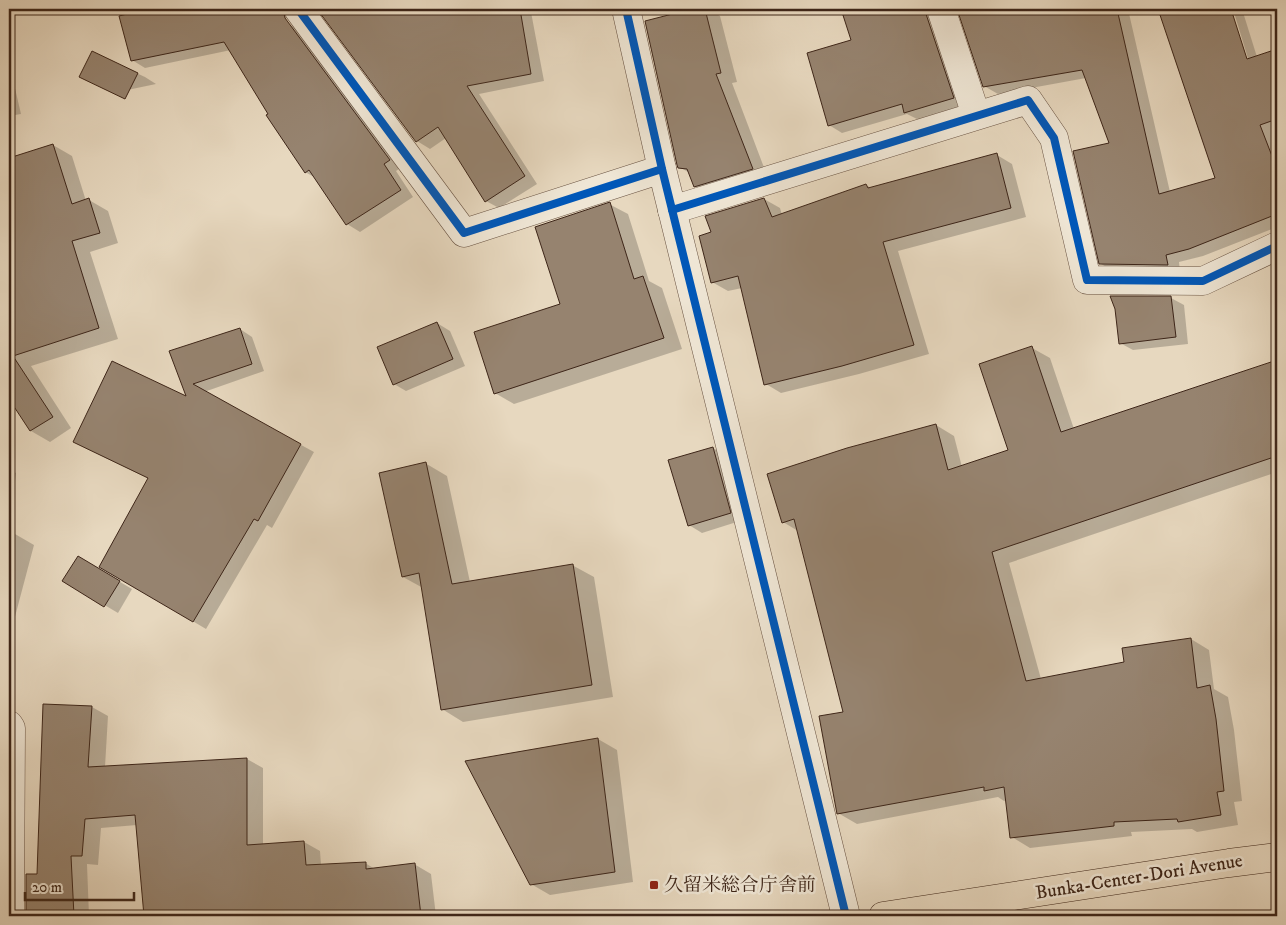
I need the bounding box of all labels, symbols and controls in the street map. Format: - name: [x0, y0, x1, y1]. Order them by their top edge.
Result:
- street label: Bunka-Center-Dori Avenue: [1034, 849, 1244, 905]
- scale bar: [25, 870, 134, 902]
- place label: 久留米総合庁舎前: [664, 874, 816, 897]
- text: 20 m: [32, 878, 62, 897]
- marker: 久留米総合庁舎前: [648, 879, 660, 891]

